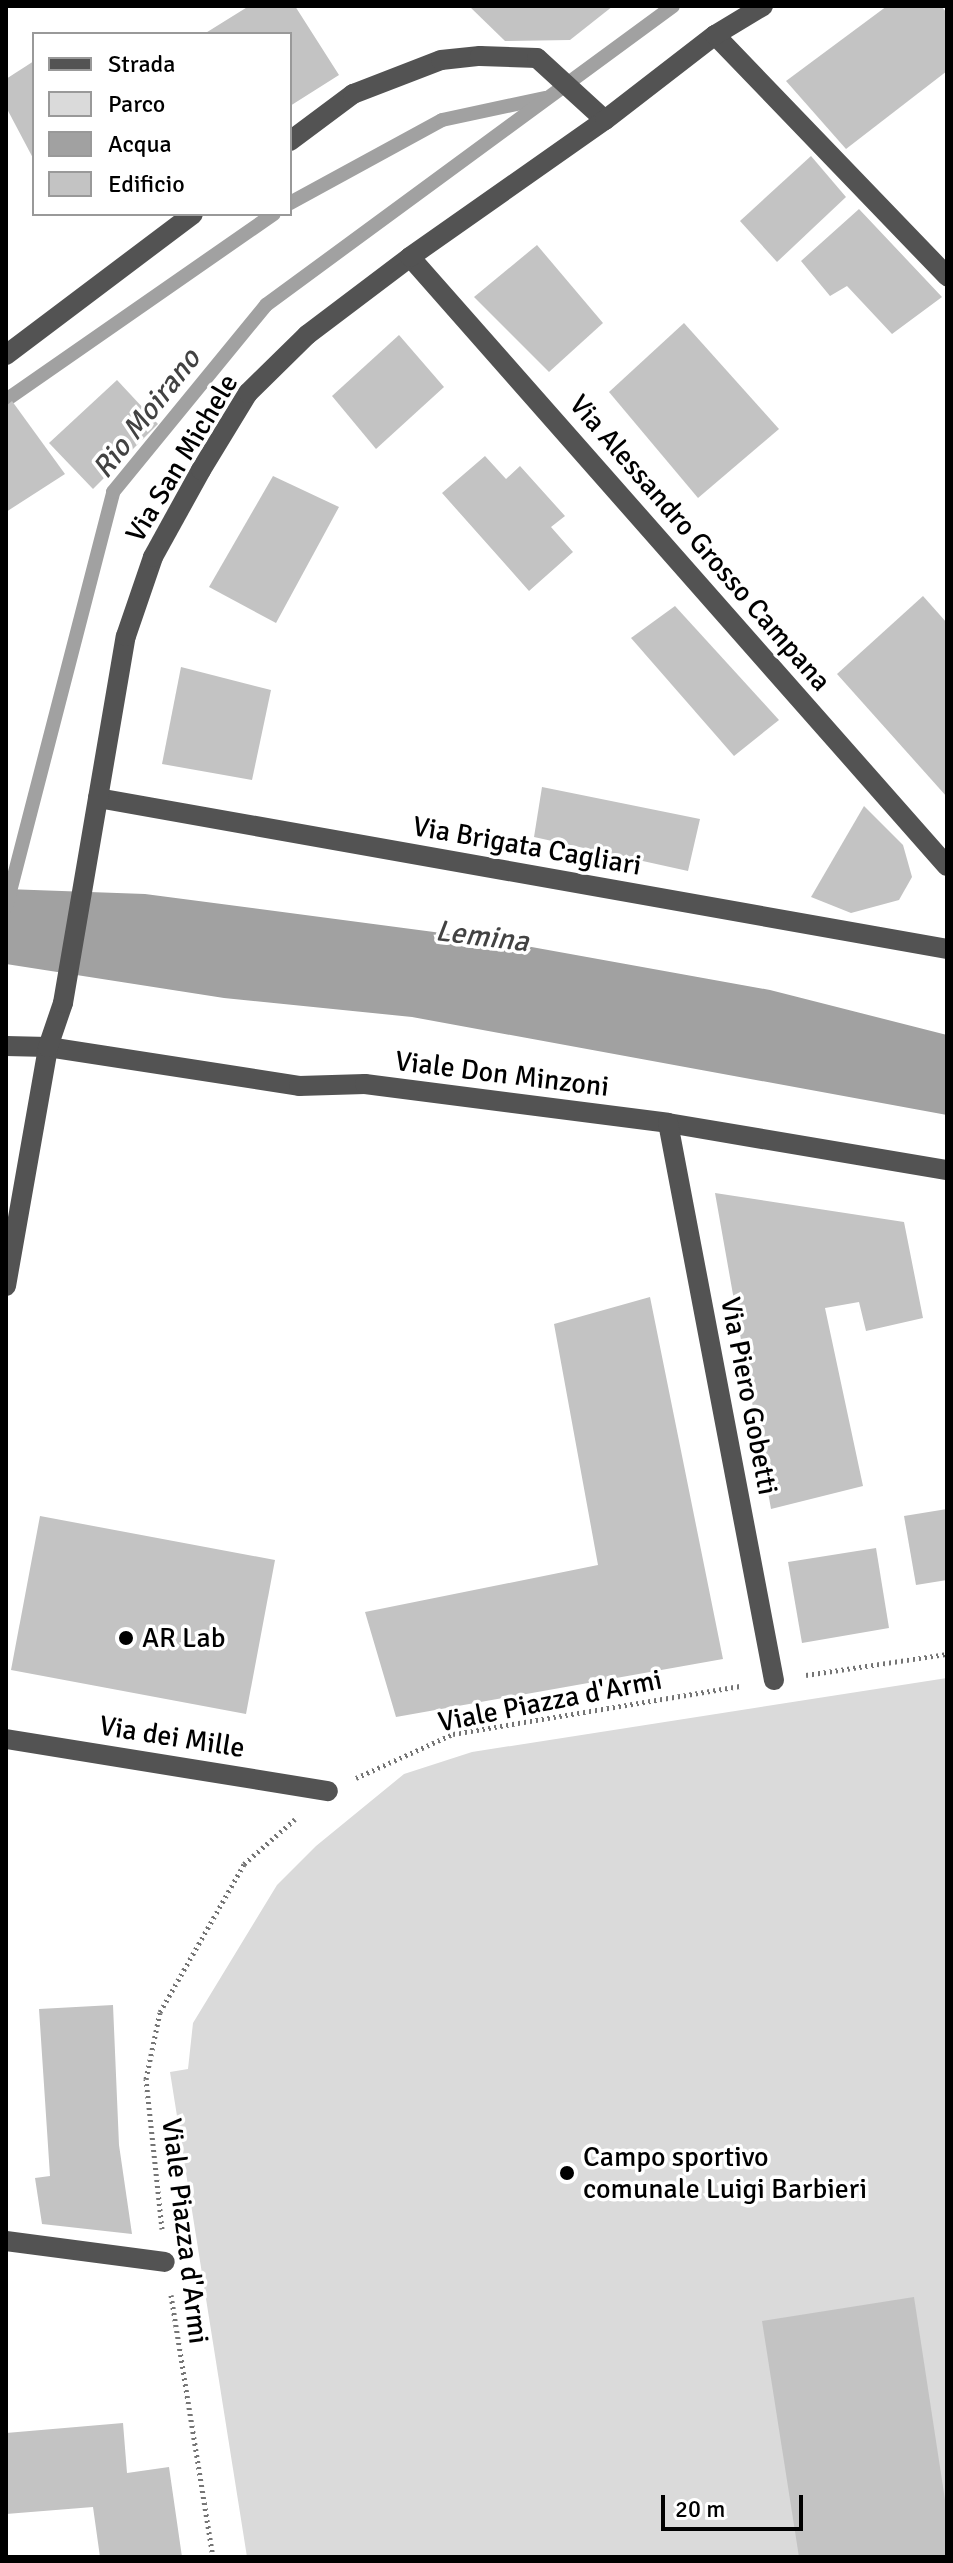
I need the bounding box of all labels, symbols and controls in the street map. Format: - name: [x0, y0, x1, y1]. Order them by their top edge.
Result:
- legend: [32, 32, 292, 216]
- text: Strada: [108, 49, 175, 79]
- text: Parco: [108, 89, 165, 119]
- text: Acqua: [108, 129, 172, 159]
- text: Edificio: [108, 169, 185, 199]
- water label: Rio Moirano: [85, 342, 209, 486]
- street label: Via San Michele: [119, 368, 245, 548]
- street label: Via Alessandro Grosso Campana: [562, 388, 838, 698]
- street label: Via Brigata Cagliari: [410, 809, 644, 883]
- water label: Lemina: [433, 913, 531, 961]
- street label: Viale Don Minzoni: [393, 1044, 611, 1104]
- street label: Via Piero Gobetti: [713, 1294, 785, 1498]
- place label: AR Lab: [142, 1621, 225, 1655]
- marker: AR Lab: [117, 1629, 135, 1647]
- street label: Viale Piazza d'Armi: [435, 1663, 665, 1739]
- street label: Via dei Mille: [97, 1709, 247, 1765]
- street label: Viale Piazza d'Armi: [154, 2116, 216, 2346]
- place label: Campo sportivo comunale Luigi Barbieri: [583, 2140, 867, 2206]
- marker: Campo sportivo comunale Luigi Barbieri: [558, 2164, 576, 2182]
- scale bar: [665, 2479, 807, 2529]
- text: 20 m: [675, 2494, 725, 2524]

